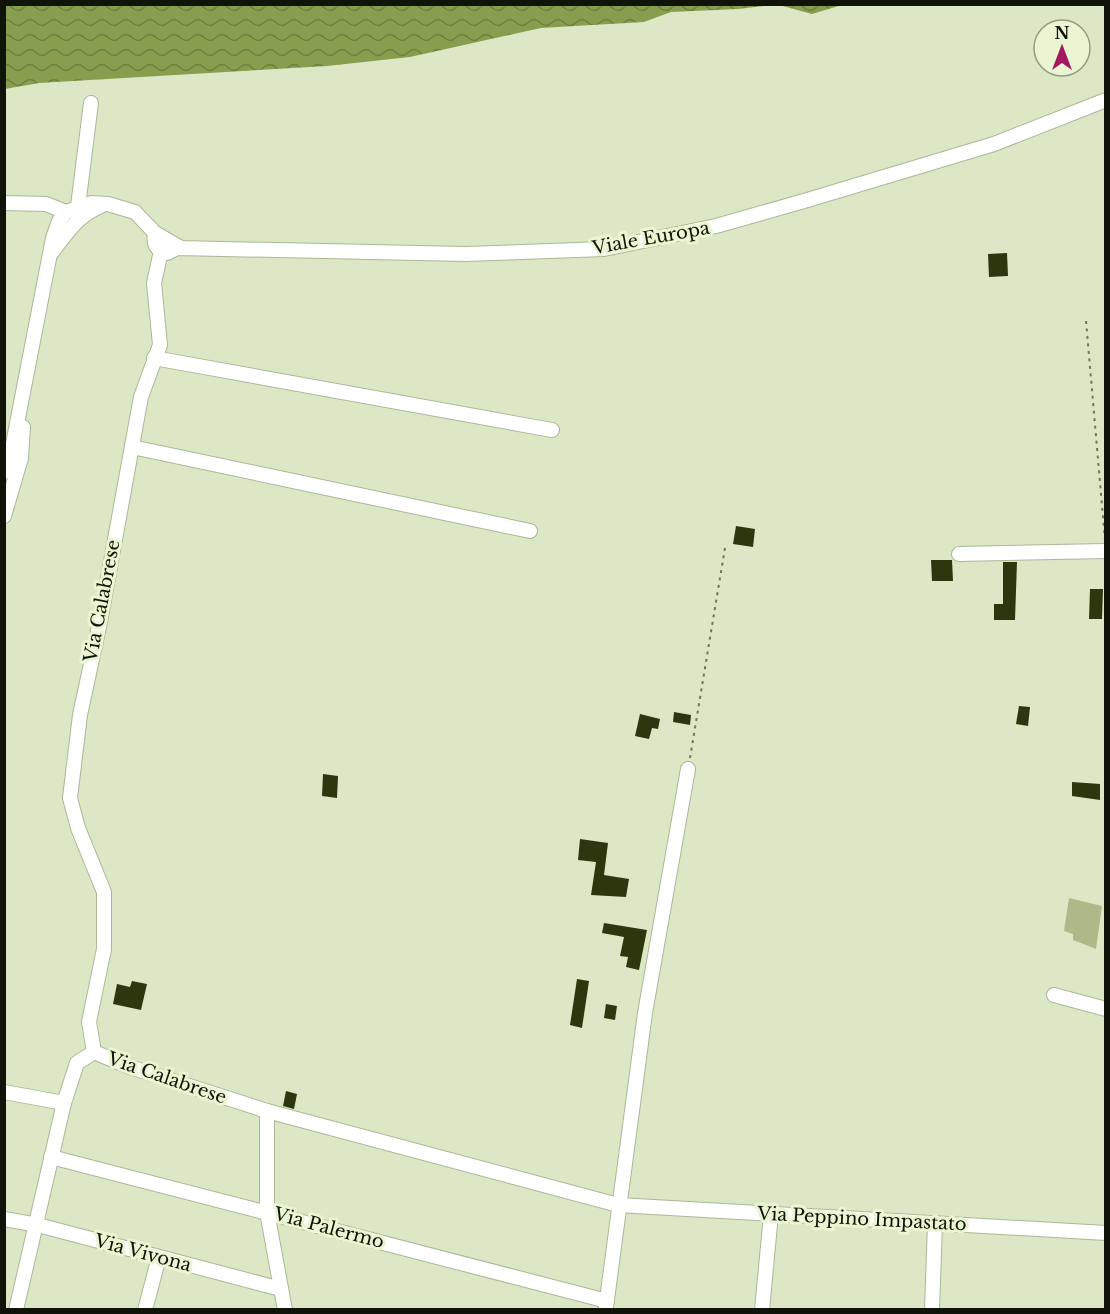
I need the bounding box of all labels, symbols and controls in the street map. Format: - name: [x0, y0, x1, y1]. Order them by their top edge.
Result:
- north arrow: [1032, 18, 1092, 78]
- text: N: [1054, 23, 1070, 43]
- street label: Viale Europa: [590, 217, 711, 259]
- street label: Via Calabrese: [79, 538, 125, 665]
- street label: Via Calabrese: [104, 1047, 229, 1109]
- street label: Via Palermo: [271, 1202, 386, 1253]
- street label: Via Peppino Impastato: [756, 1202, 967, 1235]
- street label: Via Vivona: [91, 1229, 194, 1276]

